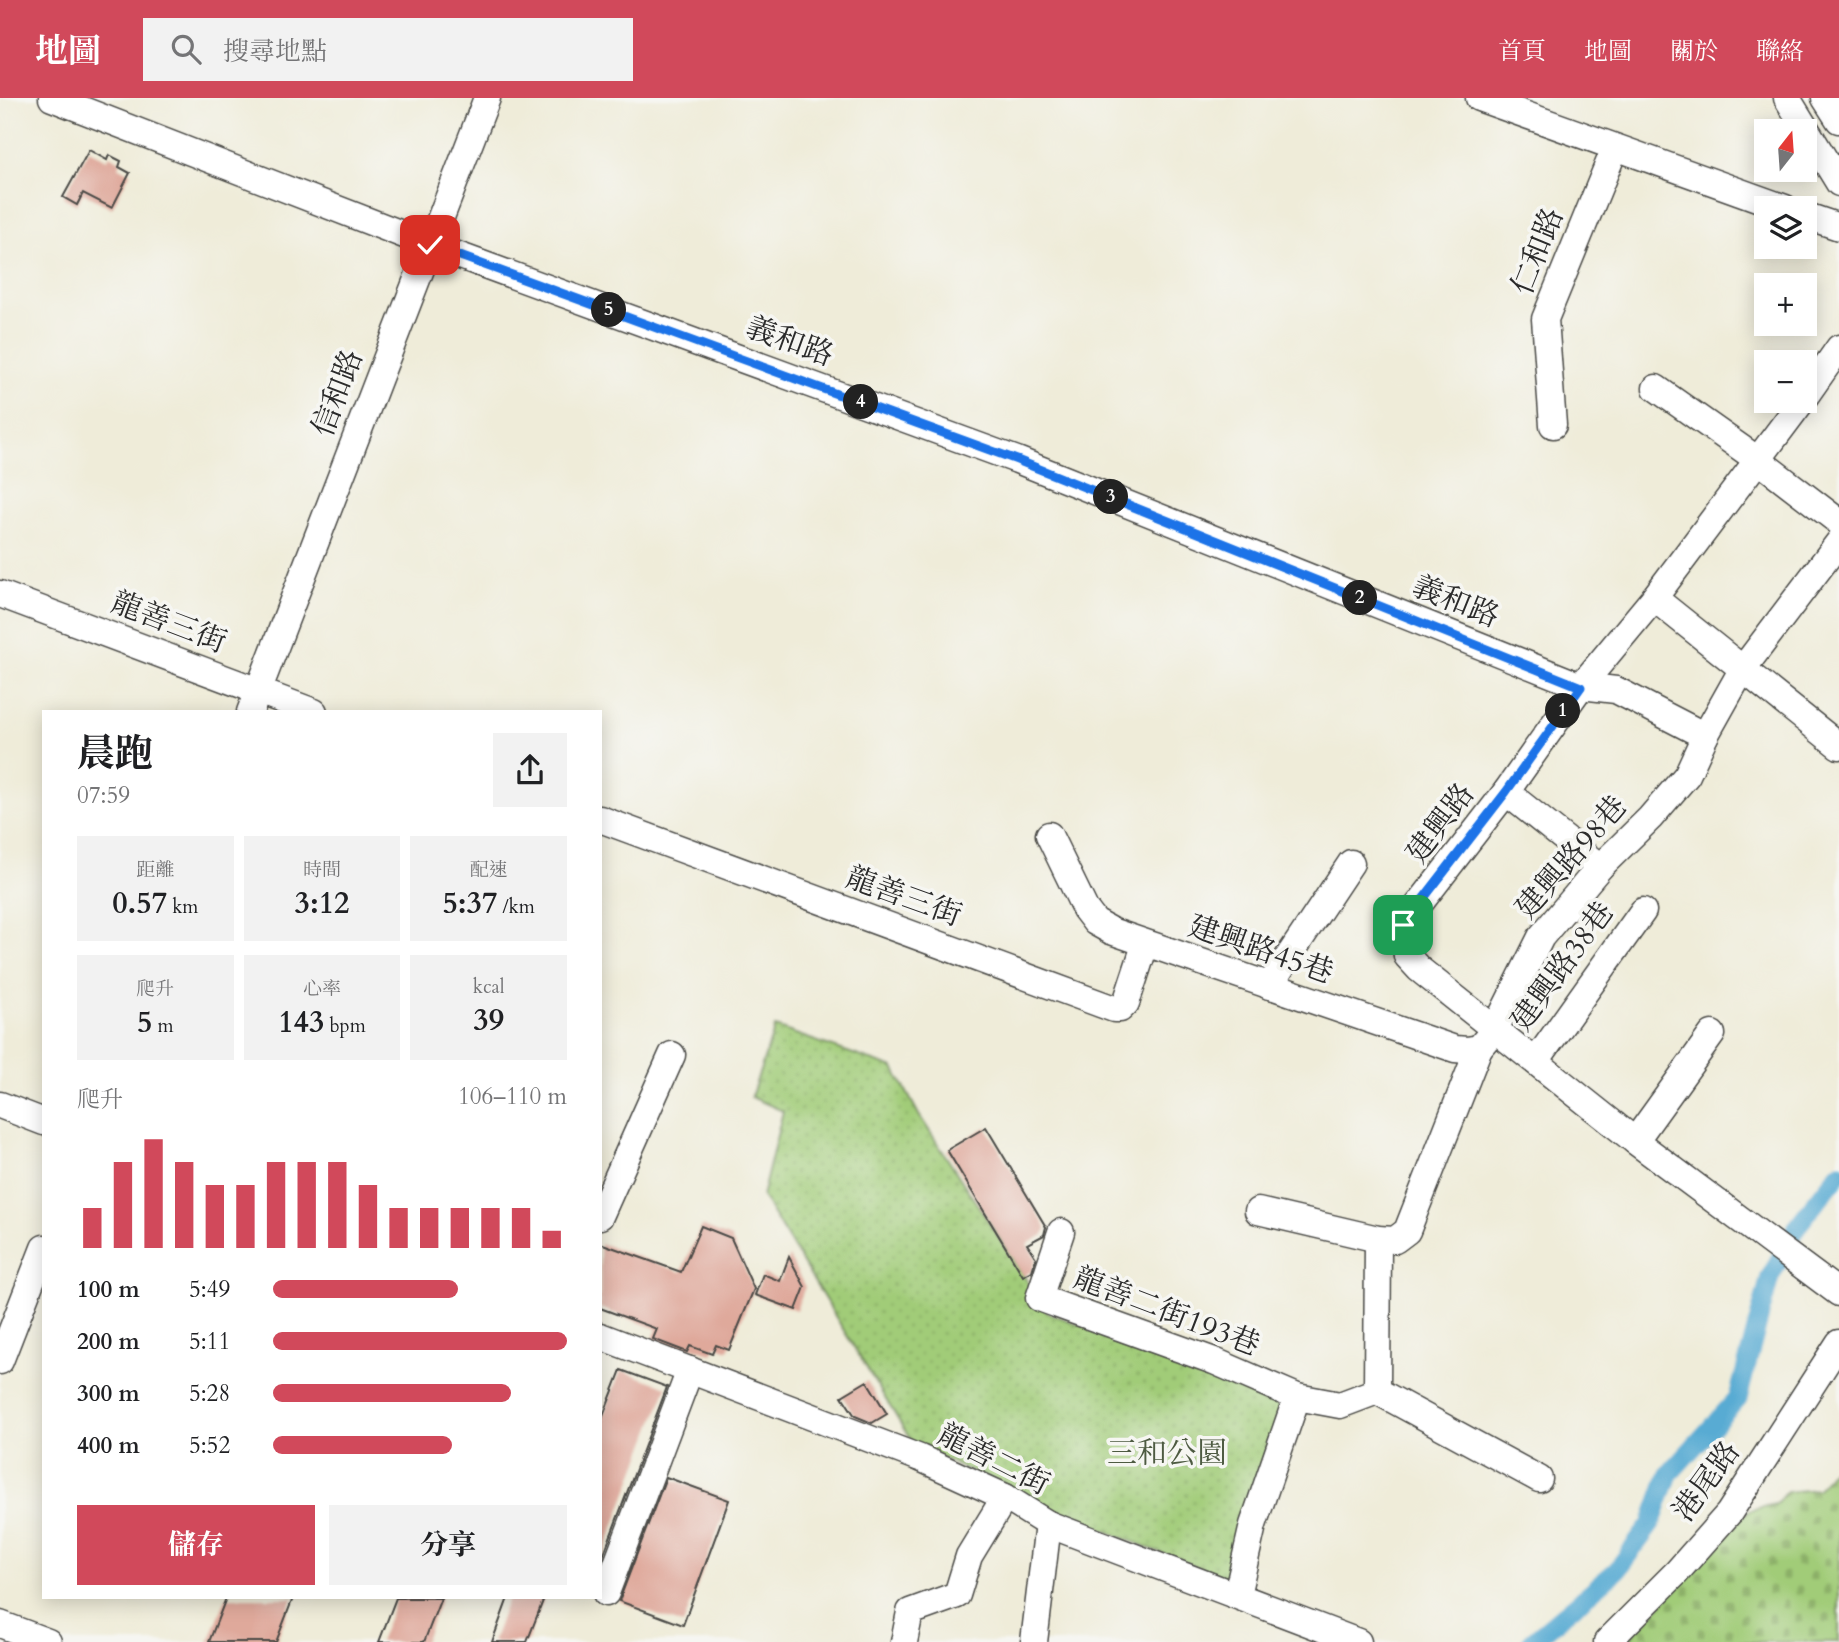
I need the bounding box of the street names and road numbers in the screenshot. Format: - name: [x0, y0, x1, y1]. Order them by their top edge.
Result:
- street label: 仁和路: [1502, 202, 1573, 301]
- street label: 義和路: [741, 307, 839, 376]
- street label: 信和路: [302, 344, 373, 443]
- street label: 義和路: [1406, 566, 1505, 637]
- street label: 龍善三街: [105, 582, 232, 663]
- street label: 建興路: [1397, 775, 1484, 872]
- street label: 建興路98巷: [1506, 787, 1636, 928]
- street label: 龍善三街: [840, 857, 967, 936]
- street label: 建興路38巷: [1502, 893, 1623, 1039]
- street label: 建興路45巷: [1183, 906, 1339, 993]
- street label: 龍善二街193巷: [1068, 1257, 1266, 1366]
- street label: 龍善二街: [931, 1414, 1057, 1505]
- street label: 港尾路: [1663, 1433, 1749, 1530]

